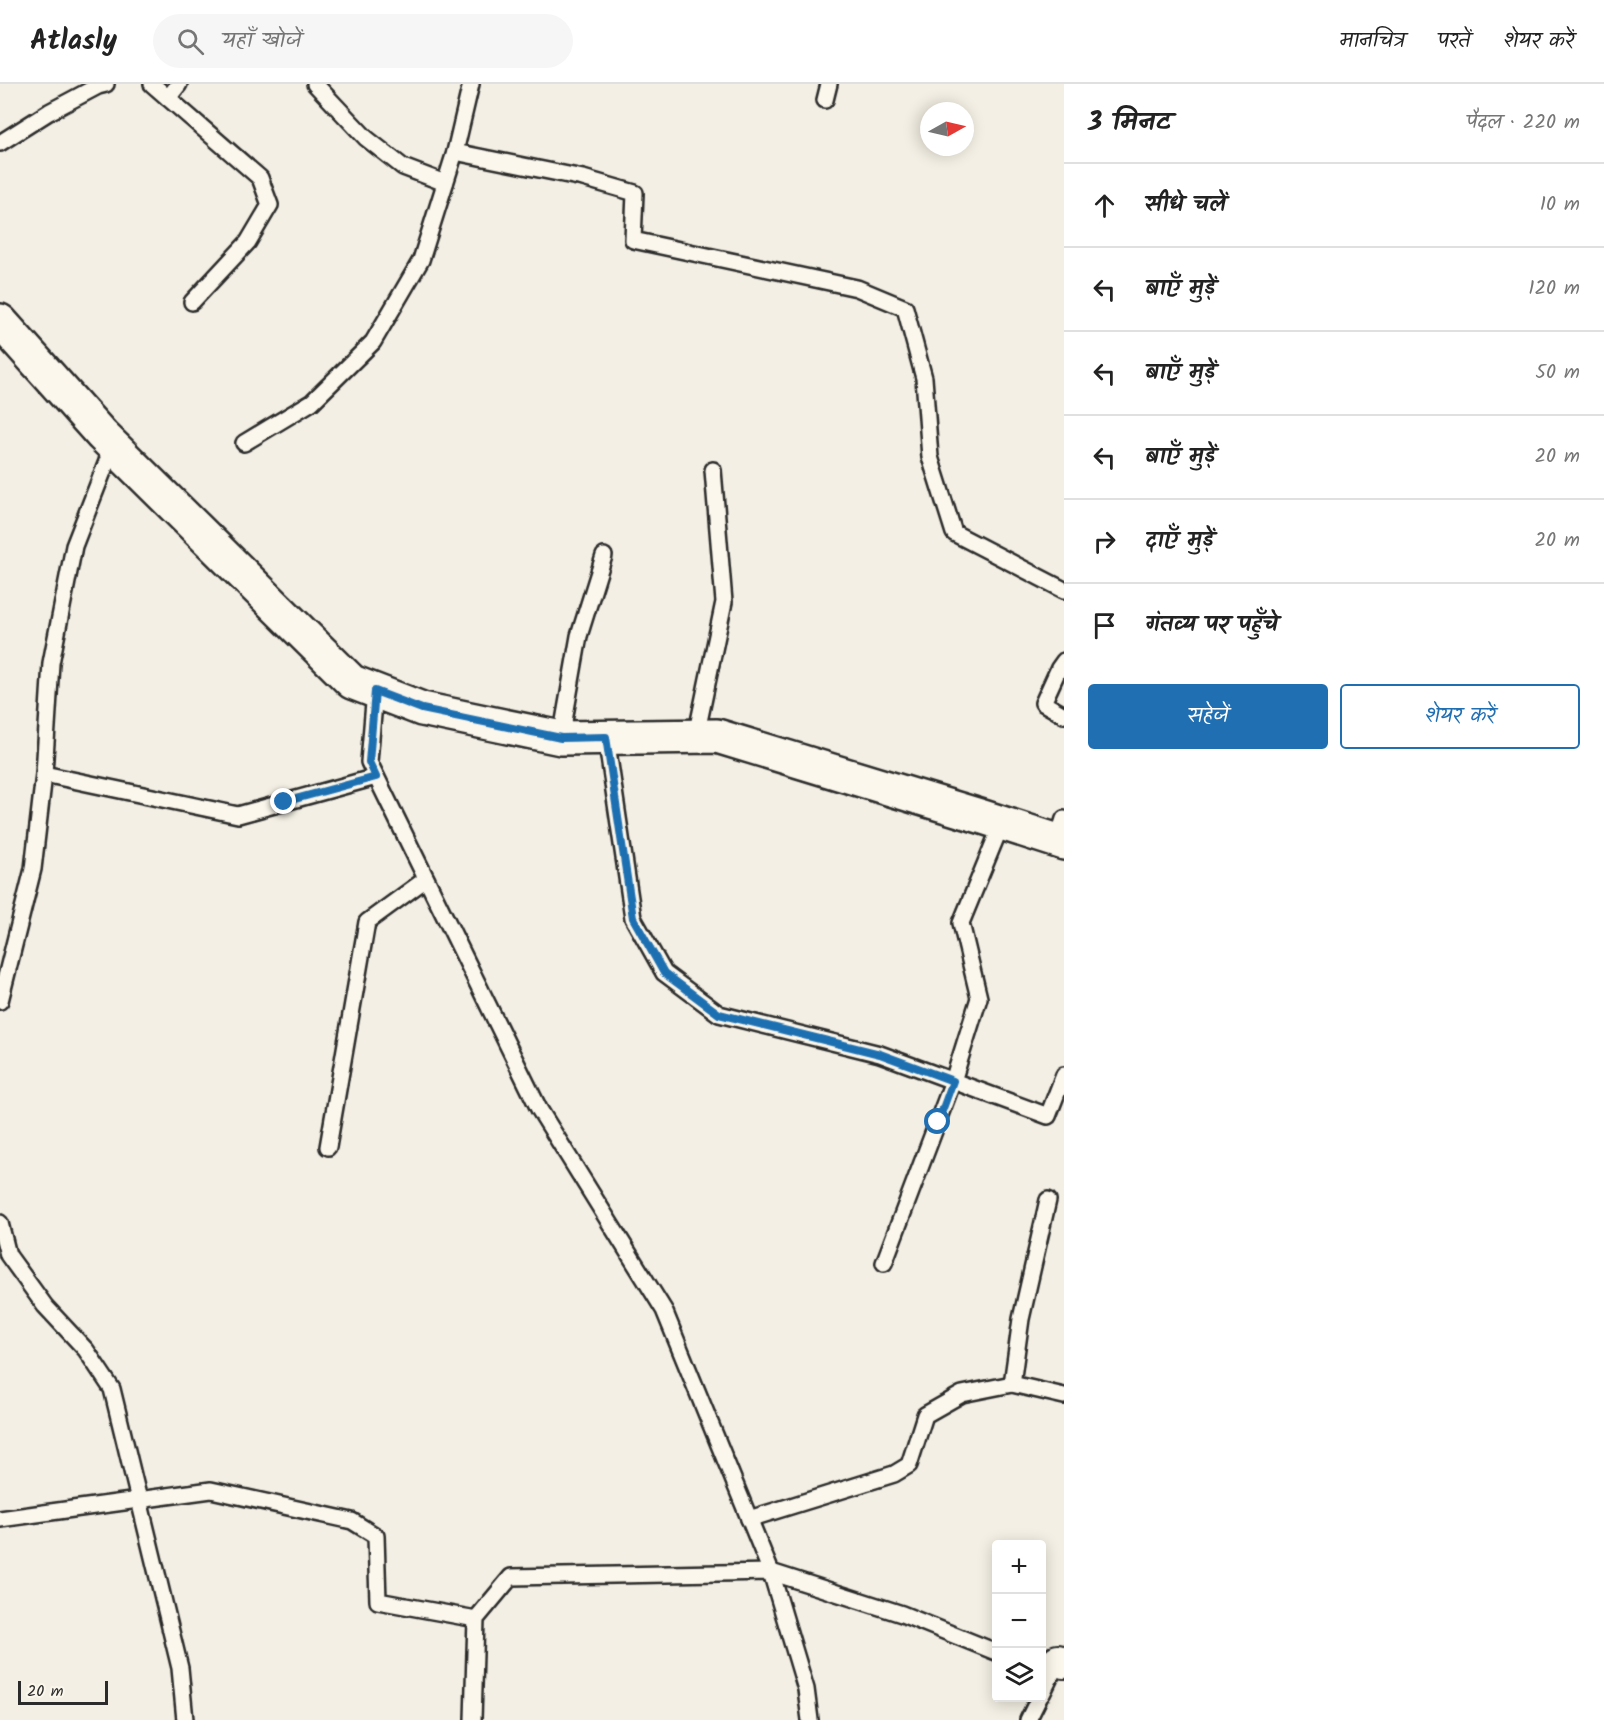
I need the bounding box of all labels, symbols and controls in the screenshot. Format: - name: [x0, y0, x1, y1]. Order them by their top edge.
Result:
- search box: [153, 14, 573, 68]
- text: Atlasly: [30, 19, 117, 64]
- text: यहाँ खोजें: [222, 24, 301, 59]
- icon: search: [174, 25, 207, 58]
- text: मानचित्र: [1340, 25, 1405, 58]
- text: परतें: [1438, 25, 1470, 58]
- text: शेयर करें: [1503, 25, 1574, 58]
- north arrow: [920, 102, 974, 156]
- text: 3 मिनट: [1088, 102, 1171, 144]
- text: पैदल · 220 m: [1467, 107, 1580, 139]
- text: सीधे चलें: [1145, 188, 1226, 223]
- icon: ahead: [1088, 189, 1121, 222]
- text: 10 m: [1540, 189, 1580, 221]
- text: बाएँ मुड़ें: [1145, 272, 1216, 307]
- icon: left: [1088, 273, 1121, 306]
- text: 120 m: [1528, 273, 1580, 305]
- text: बाएँ मुड़ें: [1145, 356, 1216, 391]
- icon: left: [1088, 357, 1121, 390]
- text: 50 m: [1535, 357, 1580, 389]
- text: बाएँ मुड़ें: [1145, 440, 1216, 475]
- icon: left: [1088, 441, 1121, 474]
- text: 20 m: [1534, 441, 1580, 473]
- text: दाएँ मुड़ें: [1145, 524, 1214, 559]
- icon: right: [1088, 525, 1121, 558]
- text: 20 m: [1534, 525, 1580, 557]
- text: गंतव्य पर पहुँचे: [1145, 608, 1278, 643]
- icon: arrive: [1088, 609, 1121, 642]
- button: सहेजें: [1088, 684, 1328, 749]
- button: शेयर करें: [1340, 684, 1580, 749]
- route end: [270, 788, 296, 814]
- route start: [924, 1108, 950, 1134]
- map controls: [992, 1540, 1046, 1702]
- button: +: [992, 1540, 1046, 1594]
- button: −: [992, 1594, 1046, 1648]
- button: layers: [992, 1648, 1046, 1702]
- scale bar: [18, 1678, 108, 1706]
- text: 20 m: [27, 1679, 63, 1704]

